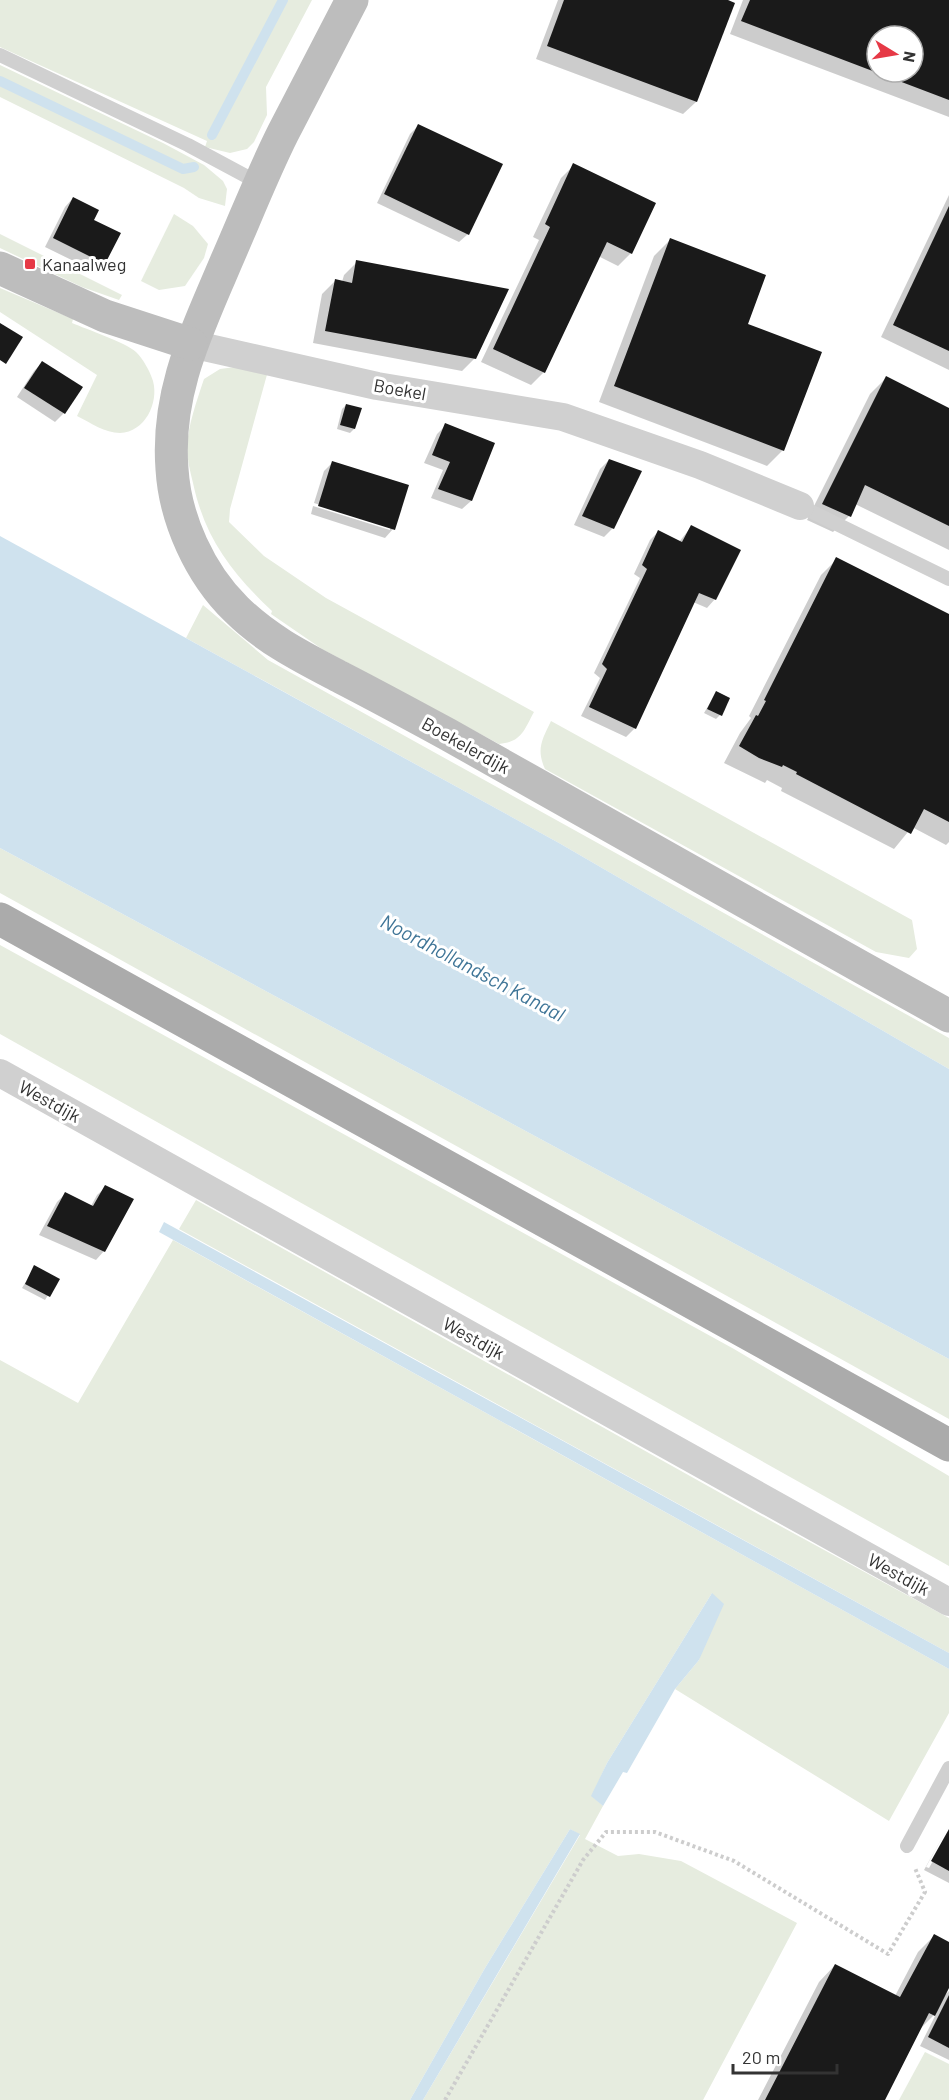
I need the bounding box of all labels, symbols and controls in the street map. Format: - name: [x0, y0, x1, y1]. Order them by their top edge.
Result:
- north arrow: [865, 24, 925, 84]
- text: N: [900, 50, 921, 64]
- place label: Kanaalweg: [42, 253, 126, 275]
- marker: Kanaalweg: [23, 257, 37, 271]
- street label: Boekel: [372, 374, 428, 404]
- street label: Boekelerdijk: [418, 712, 514, 778]
- water label: Noordhollandsch Kanaal: [377, 908, 570, 1026]
- street label: Westdijk: [15, 1075, 85, 1127]
- street label: Westdijk: [439, 1312, 509, 1364]
- street label: Westdijk: [864, 1548, 934, 1600]
- scale bar: [733, 2037, 836, 2075]
- text: 20 m: [742, 2046, 780, 2068]

